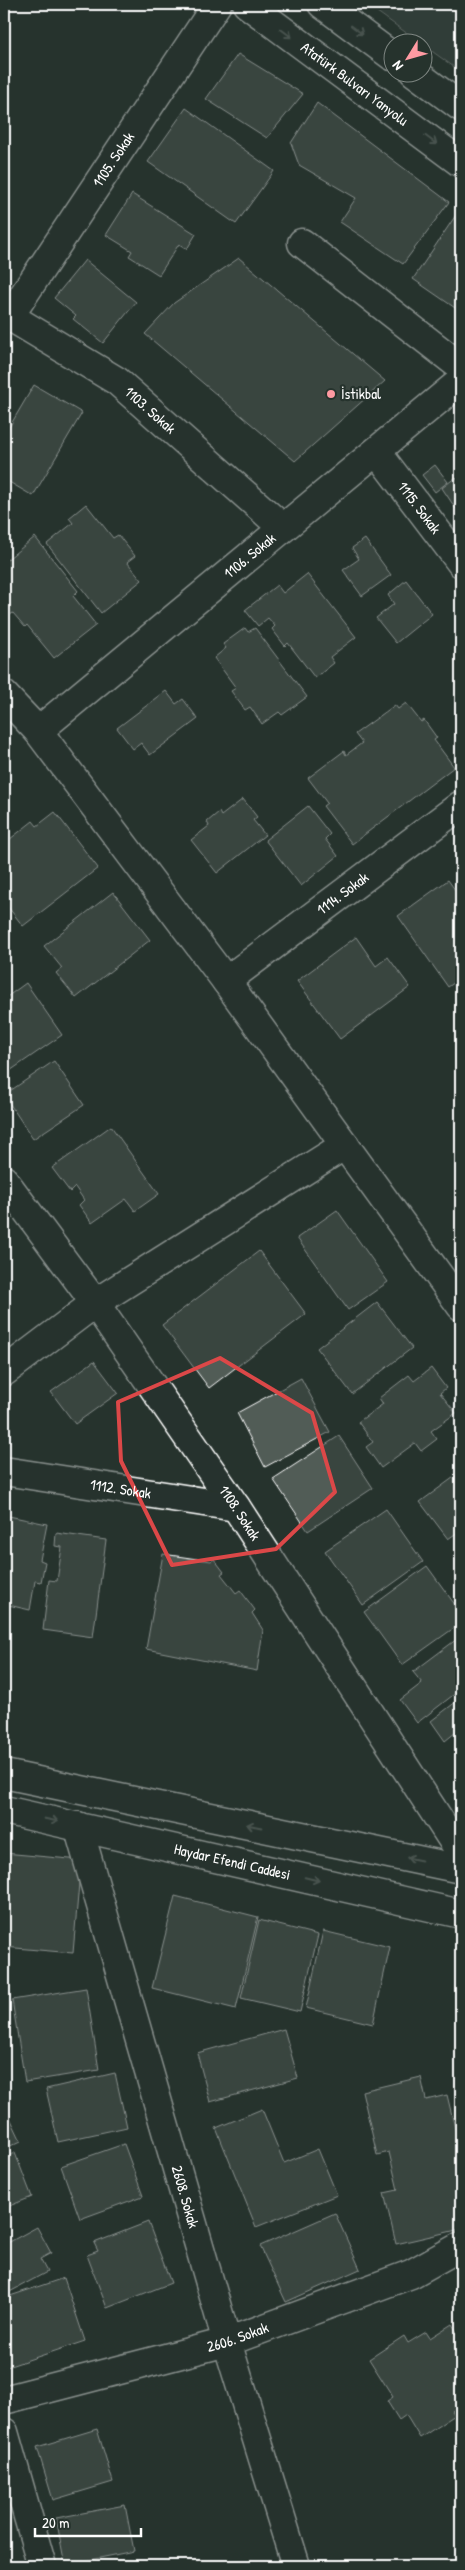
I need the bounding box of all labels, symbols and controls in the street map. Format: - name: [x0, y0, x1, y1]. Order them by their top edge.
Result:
- one-way arrow: [350, 25, 364, 35]
- one-way arrow: [279, 28, 293, 38]
- north arrow: [382, 32, 432, 82]
- street label: Atatürk Bulvarı Yanyolu: [297, 37, 413, 130]
- text: N: [387, 57, 407, 75]
- street label: 1105. Sokak: [87, 128, 139, 191]
- one-way arrow: [424, 135, 438, 145]
- street label: 1103. Sokak: [120, 381, 181, 438]
- place label: İstikbal: [341, 383, 381, 404]
- marker: İstikbal: [325, 388, 337, 400]
- street label: 1115. Sokak: [393, 477, 446, 538]
- street label: 1106. Sokak: [219, 528, 280, 583]
- street label: 1114. Sokak: [312, 867, 373, 919]
- street label: 1112. Sokak: [89, 1474, 153, 1504]
- street label: 1108. Sokak: [214, 1481, 266, 1544]
- one-way arrow: [43, 1816, 59, 1825]
- one-way arrow: [247, 1821, 263, 1830]
- street label: Haydar Efendi Caddesi: [172, 1838, 292, 1885]
- one-way arrow: [406, 1854, 422, 1863]
- one-way arrow: [304, 1875, 320, 1884]
- street label: 2608. Sokak: [167, 2163, 205, 2230]
- street label: 2606. Sokak: [205, 2317, 271, 2357]
- scale bar: [35, 2505, 141, 2537]
- text: 20 m: [42, 2512, 69, 2533]

